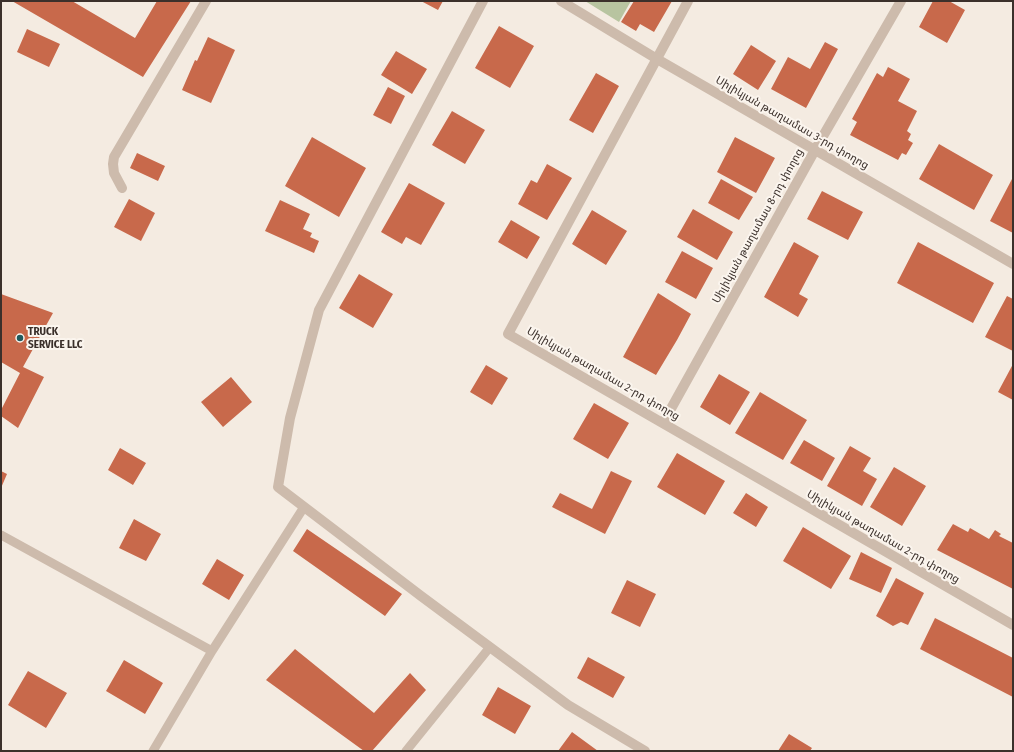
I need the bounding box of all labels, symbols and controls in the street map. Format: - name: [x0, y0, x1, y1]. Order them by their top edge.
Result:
- street label: Սիլիկյան թաղամաս 3-րդ փողոց: [713, 74, 871, 172]
- street label: Սիլիկյան թաղամաս 8-րդ փողոց: [710, 146, 806, 306]
- place label: TRUCK SERVICE LLC: [28, 325, 83, 351]
- street label: Սիլիկյան թաղամաս 2-րդ փողոց: [524, 325, 682, 423]
- marker: TRUCK SERVICE LLC: [15, 333, 25, 343]
- street label: Սիլիկյան թաղամաս 2-րդ փողոց: [804, 488, 962, 586]

